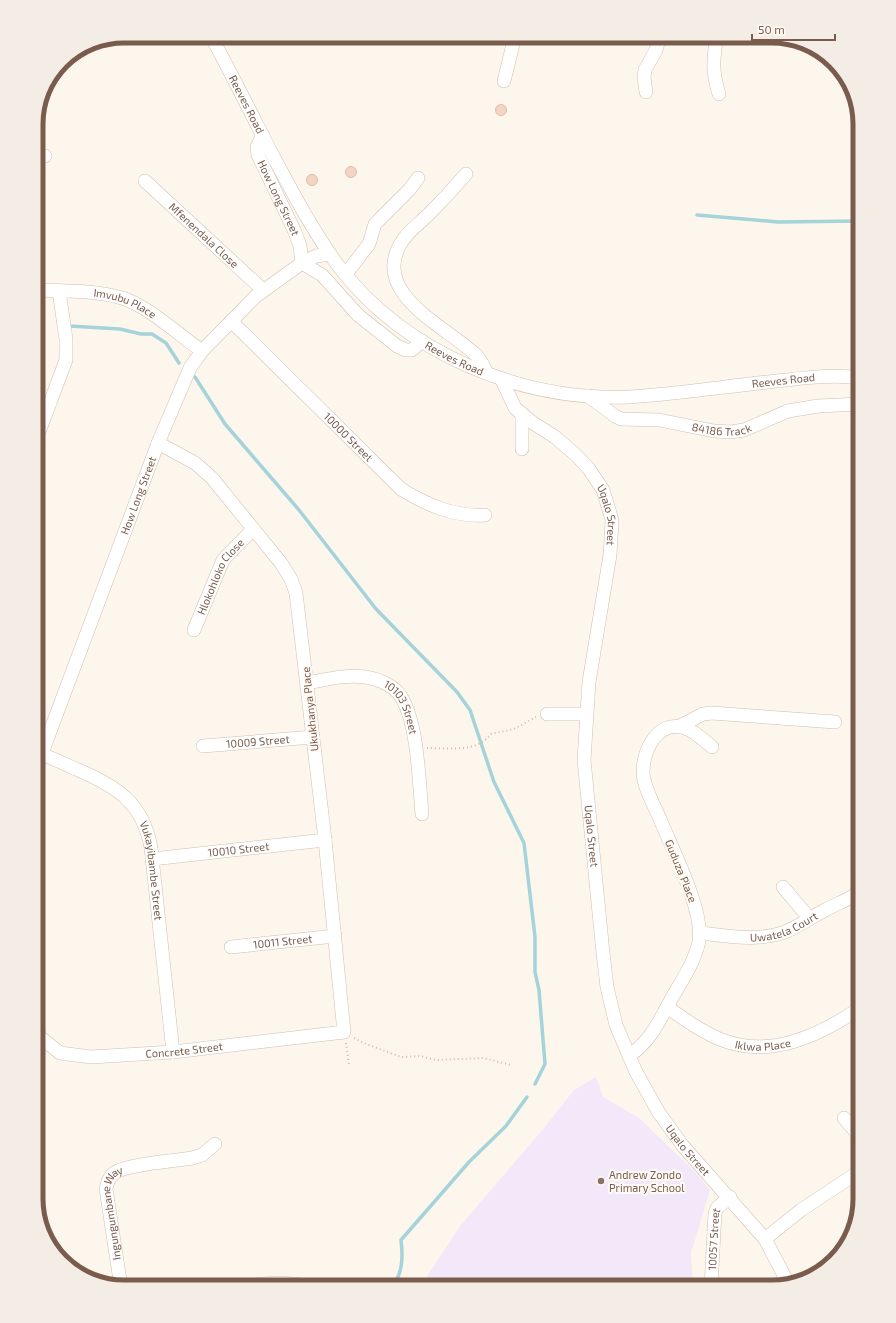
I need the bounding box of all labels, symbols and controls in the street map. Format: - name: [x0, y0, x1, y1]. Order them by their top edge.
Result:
- scale bar: [752, 16, 835, 42]
- text: 50 m: [758, 22, 785, 36]
- street label: Reeves Road: [227, 73, 267, 135]
- street label: How Long Street: [255, 158, 303, 237]
- street label: Mfenendala Close: [167, 200, 242, 270]
- street label: Imvubu Place: [93, 286, 159, 321]
- street label: Reeves Road: [423, 338, 486, 378]
- street label: Reeves Road: [751, 370, 816, 390]
- street label: 10000 Street: [321, 409, 376, 464]
- street label: 84186 Track: [691, 420, 753, 438]
- street label: How Long Street: [117, 454, 158, 536]
- street label: Uqalo Street: [595, 482, 619, 546]
- street label: Hlokohloko Close: [194, 536, 246, 617]
- street label: Ukukhanya Place: [299, 666, 320, 752]
- street label: 10103 Street: [382, 677, 421, 735]
- street label: 10009 Street: [226, 732, 290, 750]
- street label: Uqalo Street: [582, 804, 601, 868]
- street label: Vukayibambe Street: [138, 819, 166, 921]
- street label: Guduza Place: [663, 837, 700, 904]
- street label: 10010 Street: [207, 839, 270, 859]
- street label: Uwatela Court: [750, 909, 820, 944]
- street label: 10011 Street: [252, 931, 313, 951]
- street label: Iklwa Place: [734, 1036, 792, 1053]
- street label: Concrete Street: [145, 1039, 224, 1060]
- street label: Uqalo Street: [664, 1122, 713, 1178]
- street label: Ingungumbane Way: [99, 1163, 125, 1261]
- place label: Andrew Zondo Primary School: [609, 1168, 685, 1194]
- marker: Andrew Zondo Primary School: [596, 1176, 606, 1186]
- street label: 10057 Street: [705, 1206, 722, 1271]

